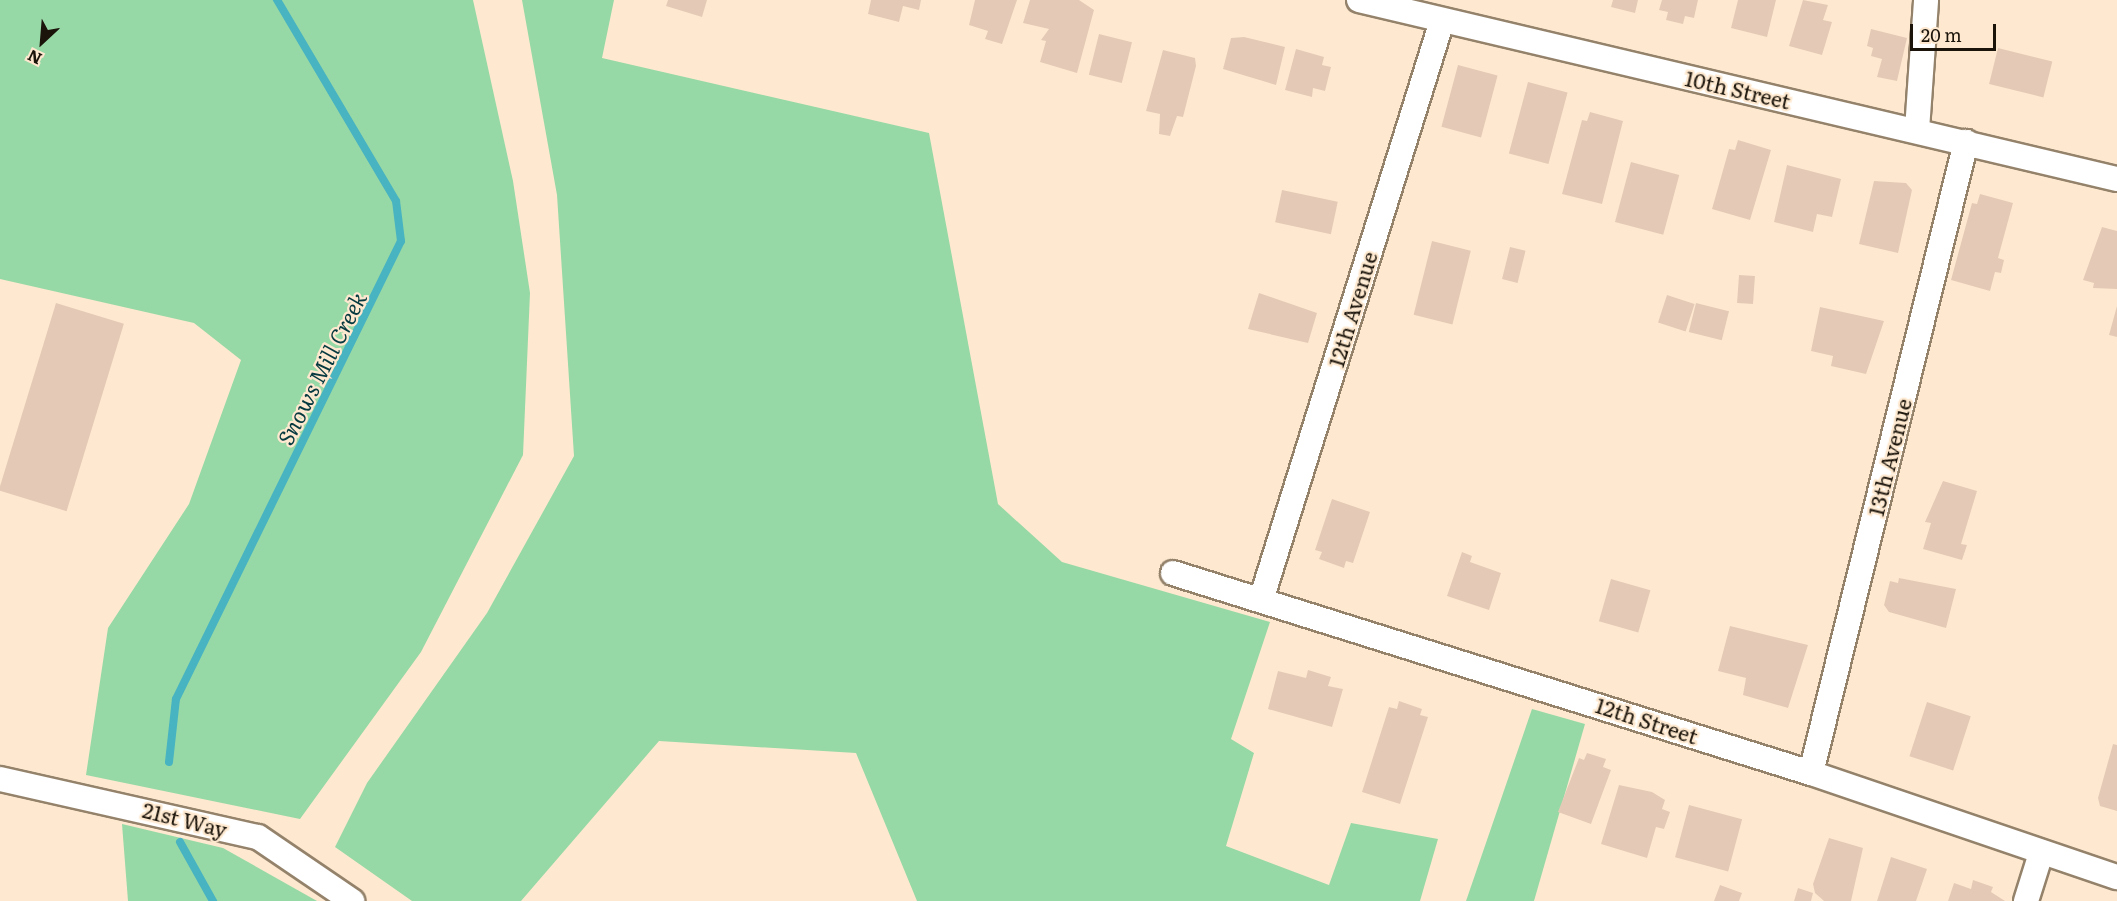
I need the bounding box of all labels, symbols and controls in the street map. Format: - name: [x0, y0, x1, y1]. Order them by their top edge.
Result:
- north arrow: [12, 12, 72, 72]
- scale bar: [1913, 12, 1998, 50]
- text: 20 m: [1921, 21, 1962, 48]
- text: N: [23, 44, 45, 72]
- street label: 10th Street: [1683, 65, 1793, 113]
- street label: 12th Avenue: [1322, 248, 1382, 370]
- water label: Snows Mill Creek: [271, 287, 371, 449]
- street label: 13th Avenue: [1862, 396, 1916, 518]
- street label: 12th Street: [1593, 692, 1701, 748]
- street label: 21st Way: [140, 796, 230, 842]

